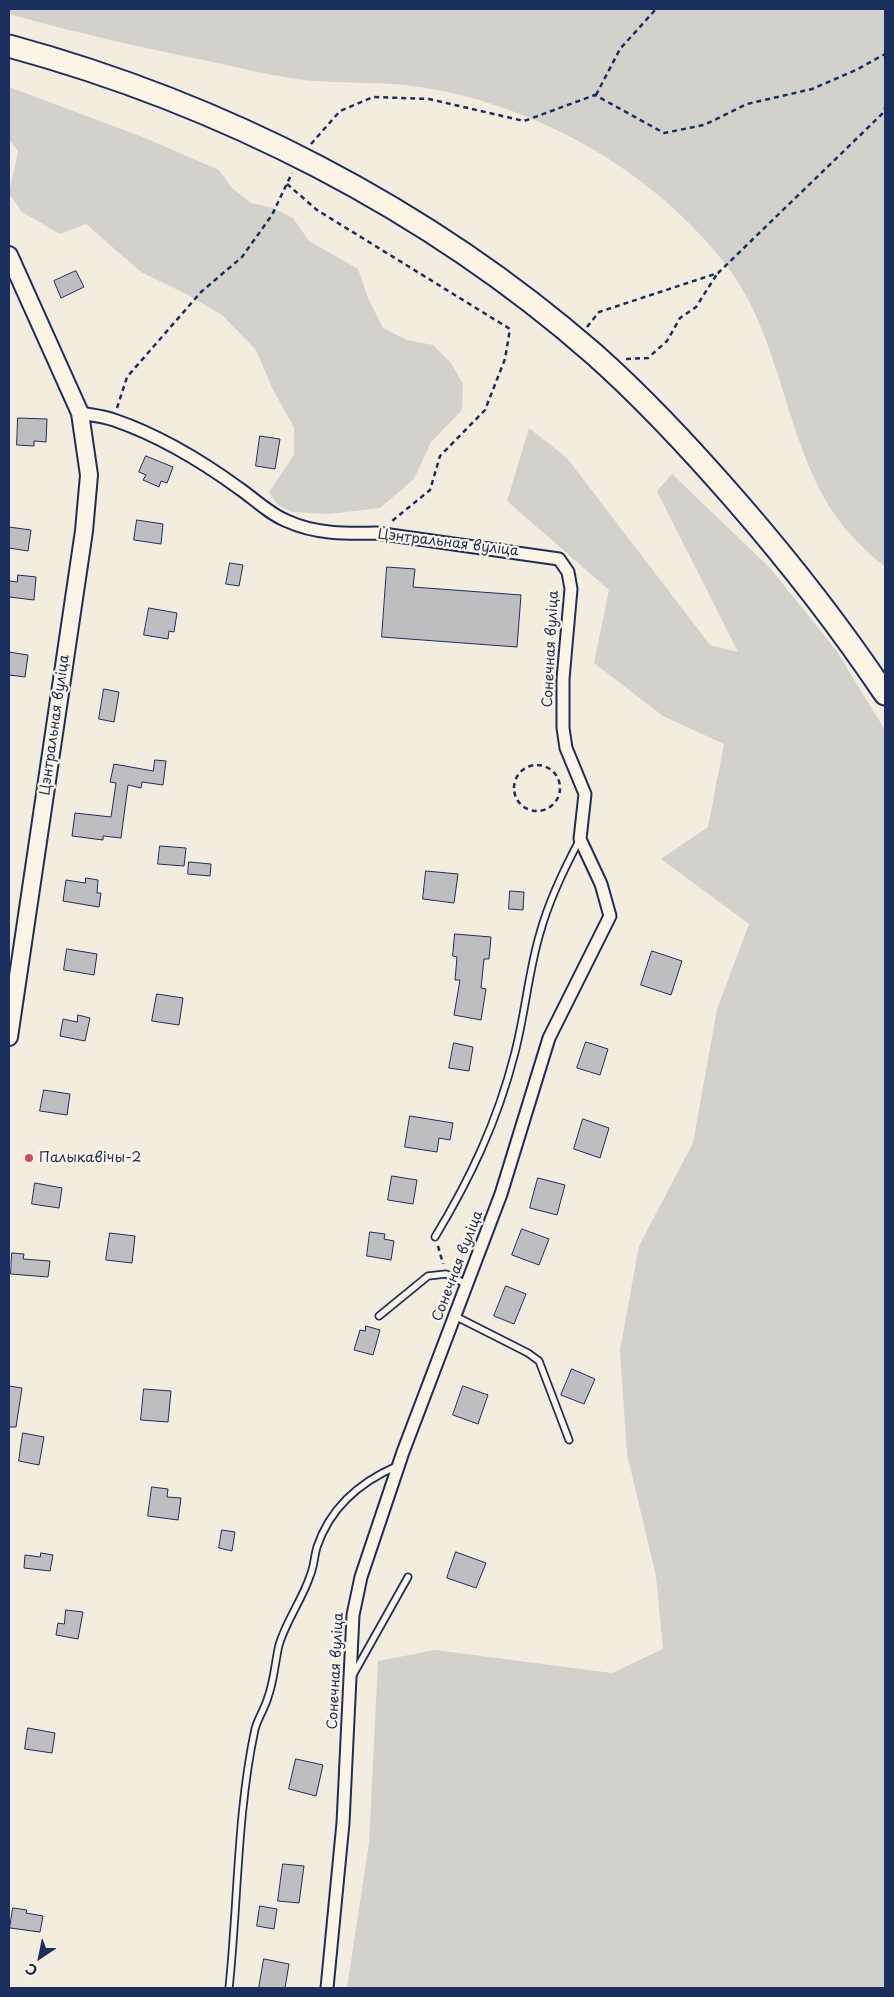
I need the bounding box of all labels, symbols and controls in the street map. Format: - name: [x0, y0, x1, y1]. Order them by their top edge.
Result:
- street label: Цэнтральная вуліца: [376, 526, 520, 560]
- street label: Сонечная вуліца: [540, 590, 562, 708]
- street label: Цэнтральная вуліца: [37, 653, 73, 797]
- place label: Палыкавічы-2: [39, 1150, 141, 1166]
- marker: Палыкавічы-2: [23, 1152, 35, 1164]
- street label: Сонечная вуліца: [429, 1208, 487, 1324]
- street label: Сонечная вуліца: [325, 1612, 347, 1730]
- north arrow: [15, 1932, 65, 1982]
- text: С: [21, 1958, 42, 1981]

